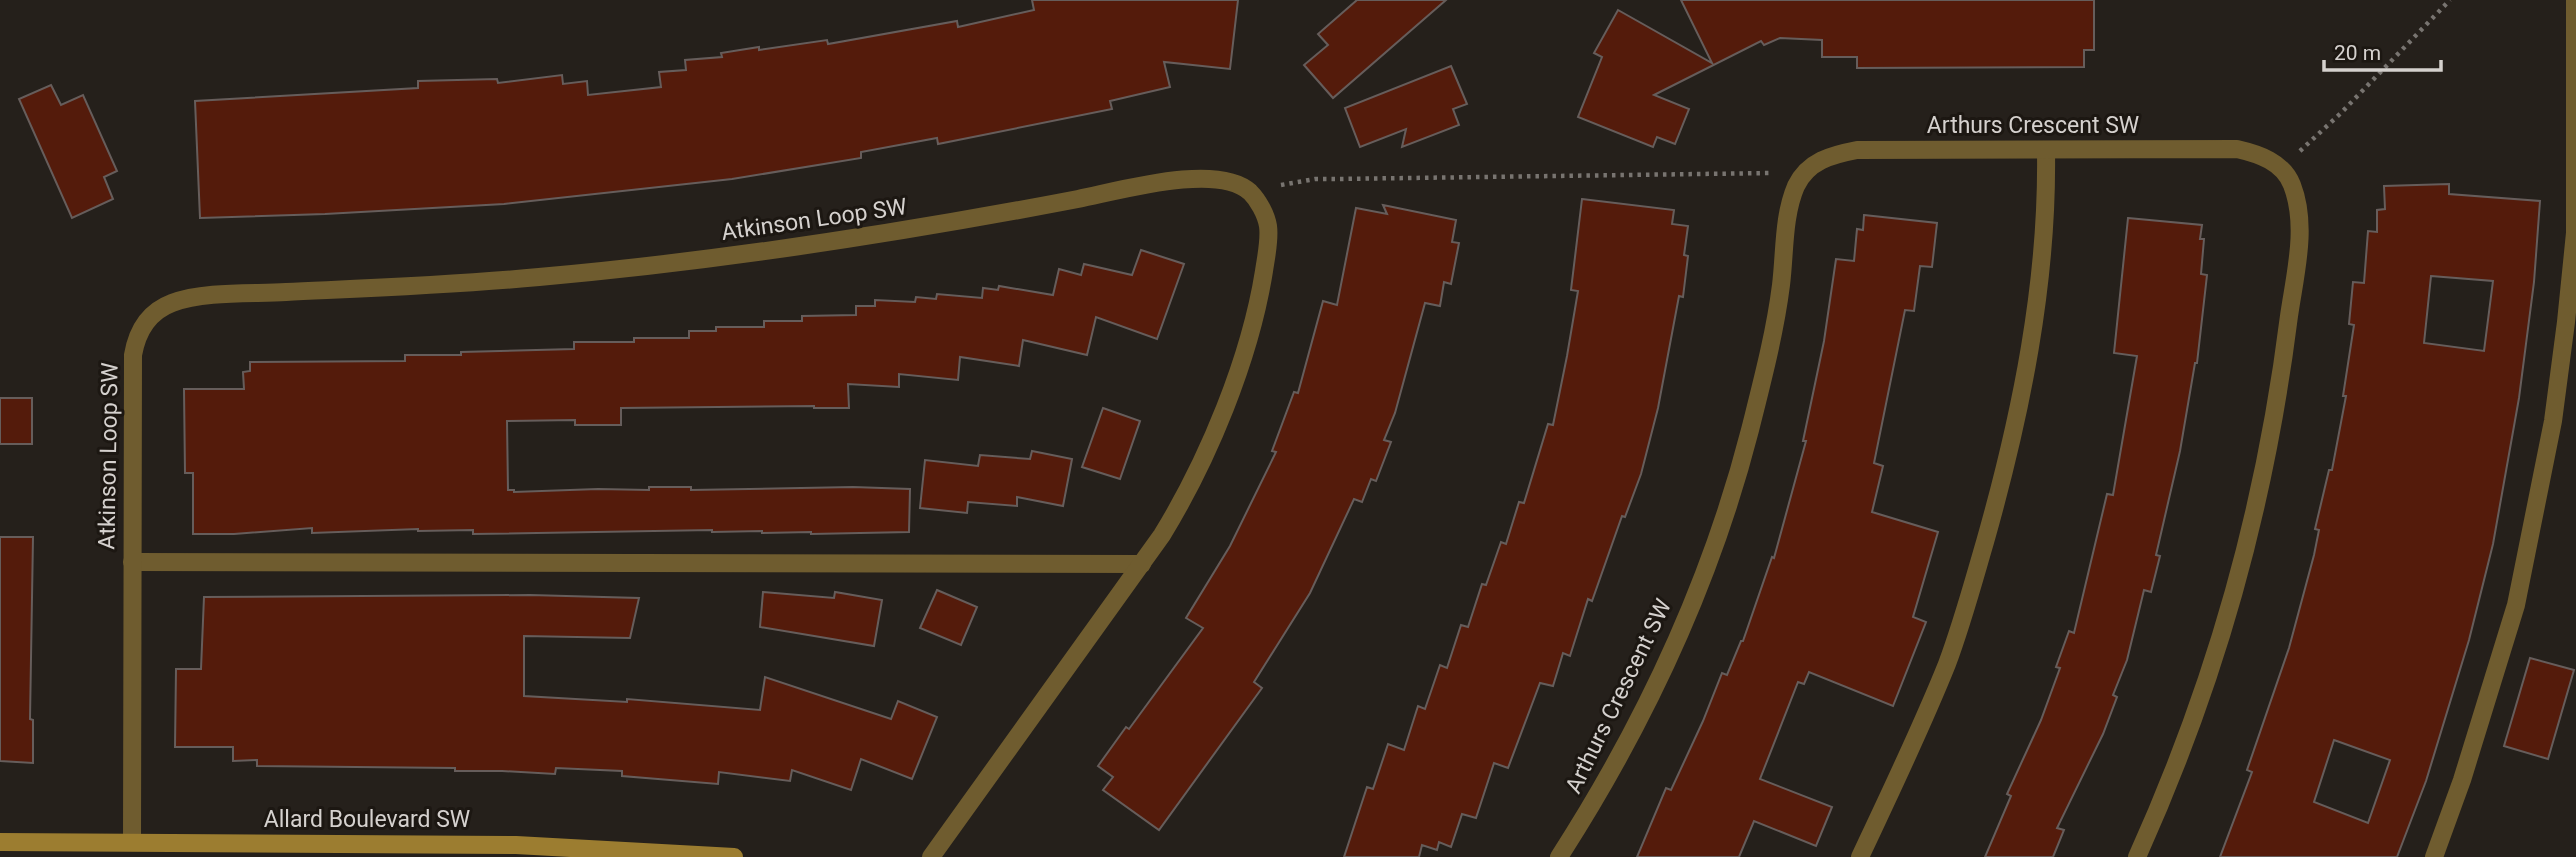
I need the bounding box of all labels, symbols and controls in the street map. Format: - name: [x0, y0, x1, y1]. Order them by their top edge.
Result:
- scale bar: [2324, 28, 2441, 72]
- text: 20 m: [2334, 41, 2381, 65]
- street label: Arthurs Crescent SW: [1927, 112, 2139, 139]
- street label: Atkinson Loop SW: [720, 193, 909, 246]
- street label: Atkinson Loop SW: [93, 362, 124, 550]
- street label: Arthurs Crescent SW: [1560, 595, 1677, 798]
- street label: Allard Boulevard SW: [264, 806, 470, 833]

